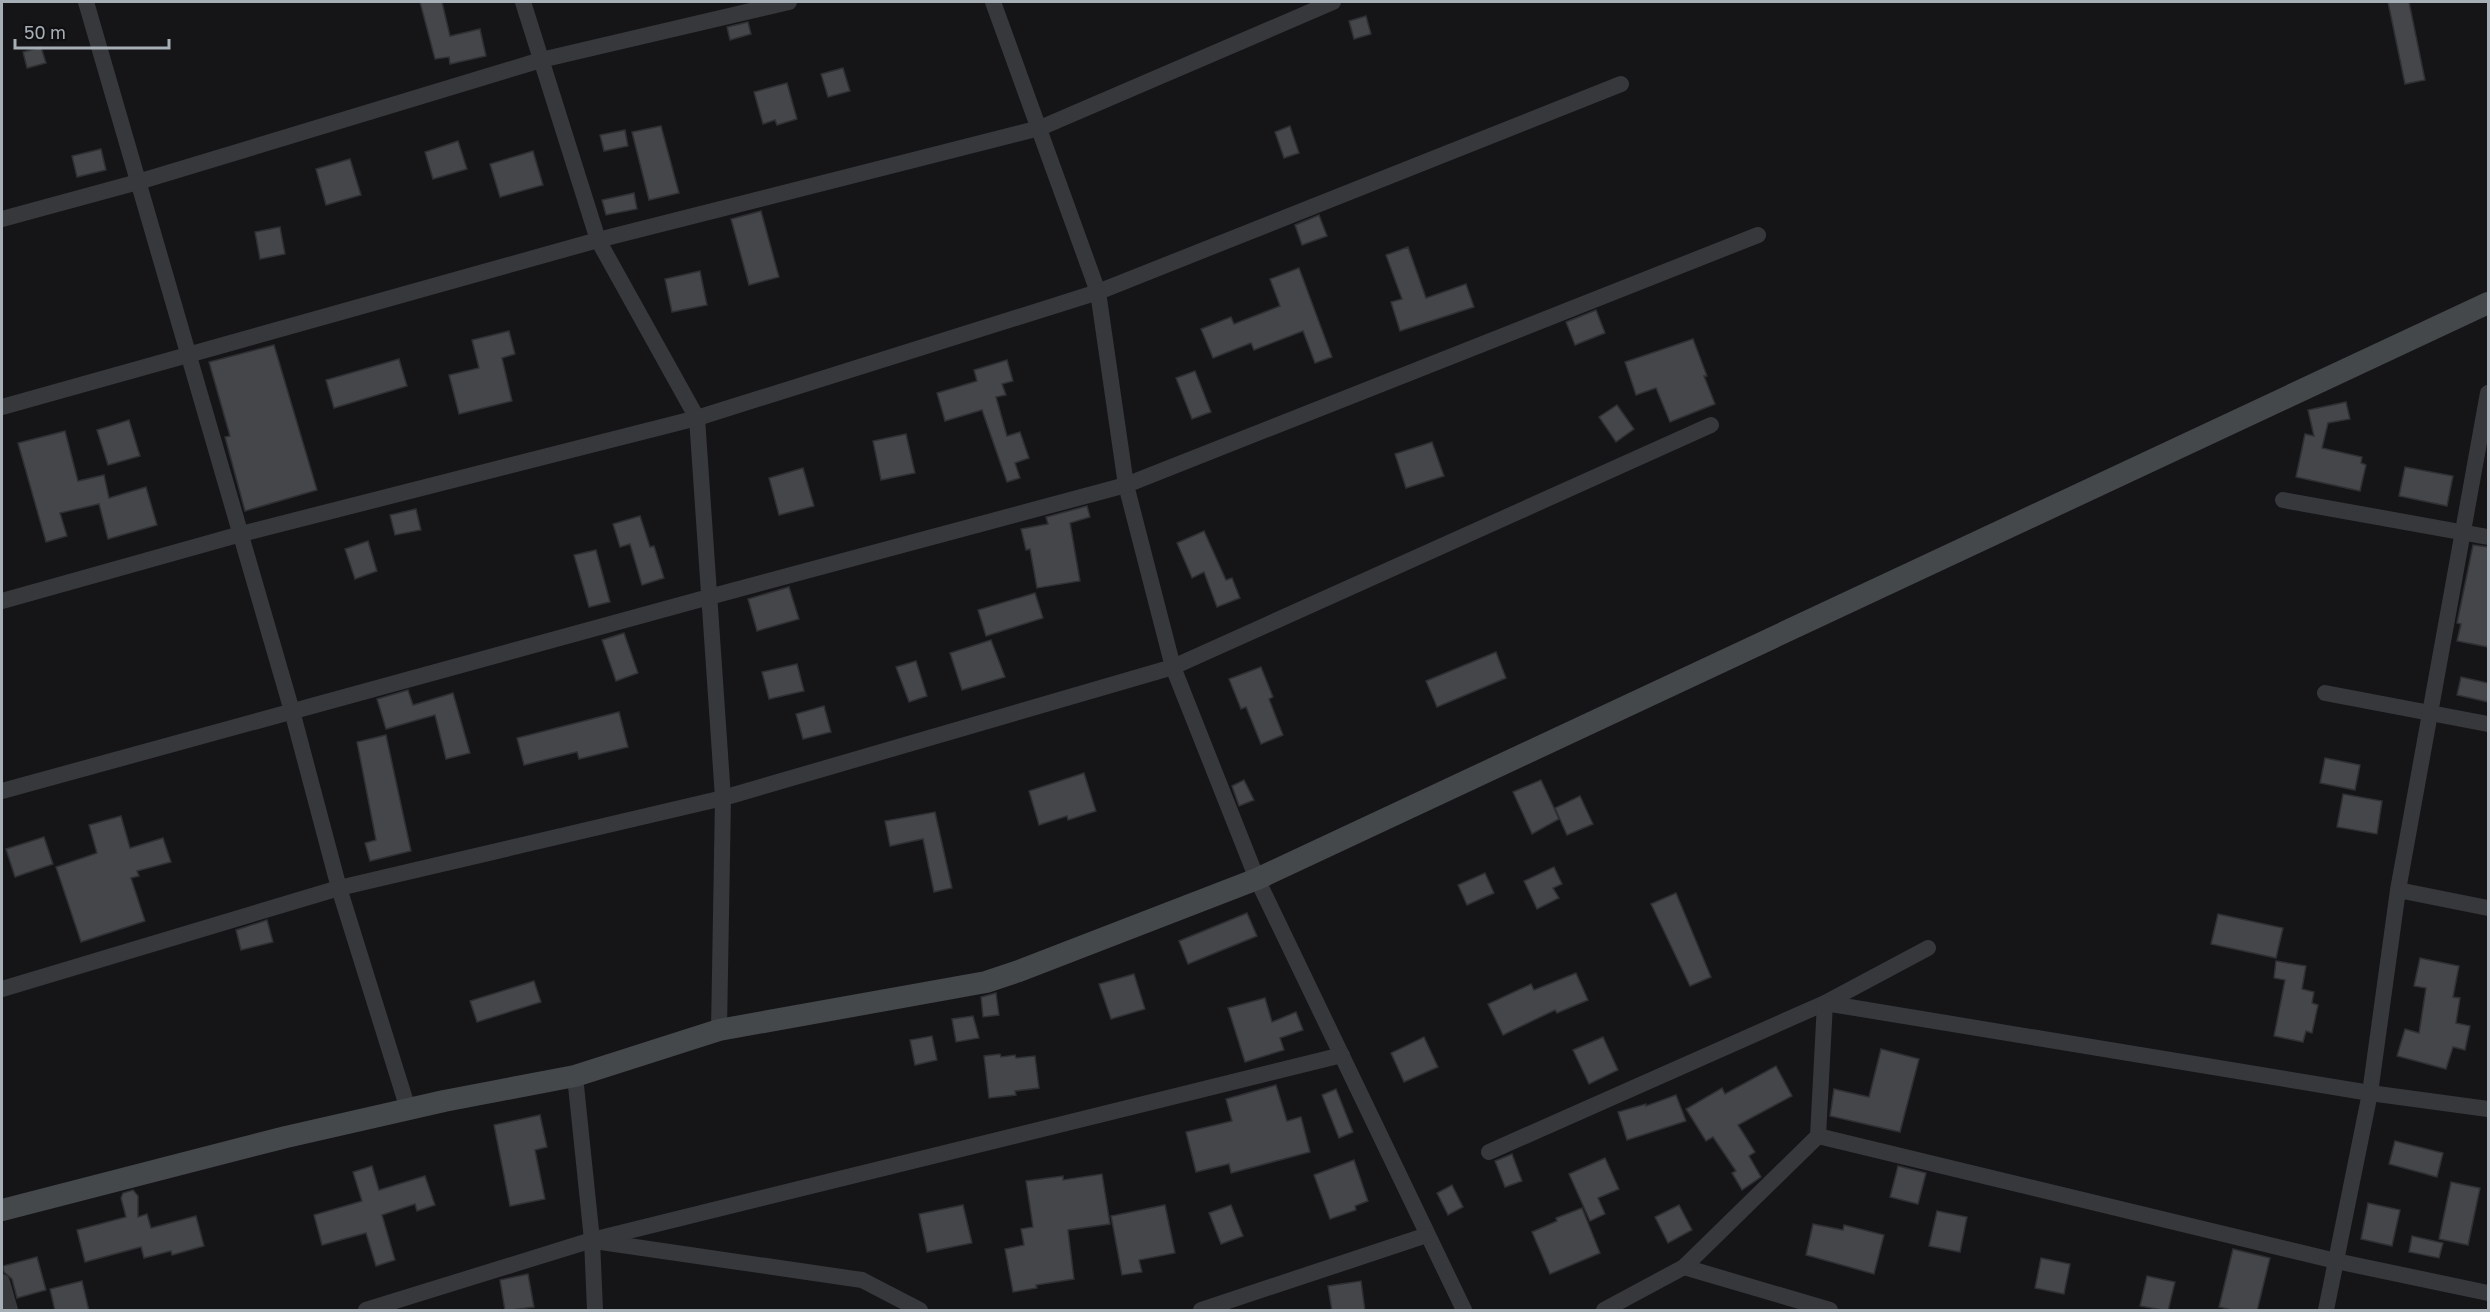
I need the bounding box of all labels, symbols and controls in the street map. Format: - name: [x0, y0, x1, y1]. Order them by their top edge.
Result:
- scale bar: [15, 12, 170, 50]
- text: 50 m: [24, 21, 66, 43]

